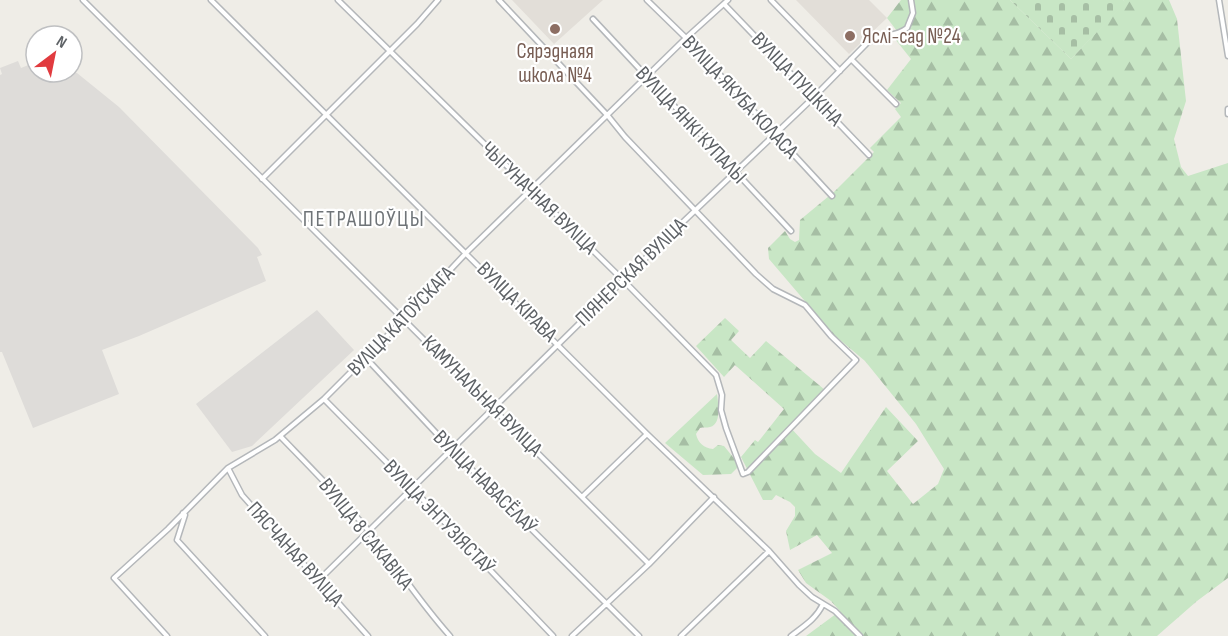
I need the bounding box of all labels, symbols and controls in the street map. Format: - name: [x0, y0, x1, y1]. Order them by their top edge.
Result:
- marker: Сярэднаяя школа №4: [548, 22, 562, 36]
- north arrow: [24, 24, 84, 84]
- place label: Яслі-сад №24: [862, 24, 961, 49]
- street label: ВУЛІЦА ПУШКІНА: [746, 27, 849, 132]
- marker: Яслі-сад №24: [843, 29, 857, 43]
- street label: ВУЛІЦА ЯКУБА КОЛАСА: [677, 30, 804, 165]
- text: N: [52, 32, 70, 53]
- place label: Сярэднаяя школа №4: [516, 39, 594, 88]
- street label: ВУЛІЦА ЯНКІ КУПАЛЫ: [630, 61, 752, 189]
- street label: ЧЫГУНАЧНАЯ ВУЛІЦА: [476, 136, 603, 260]
- district label: ПЕТРАШОЎЦЫ: [303, 206, 425, 233]
- street label: ПІЯНЕРСКАЯ ВУЛІЦА: [570, 212, 692, 331]
- street label: ВУЛІЦА КІРАВА: [472, 257, 563, 348]
- street label: ВУЛІЦА КАТОЎСКАГА: [342, 260, 460, 381]
- street label: КАМУНАЛЬНАЯ ВУЛІЦА: [416, 330, 548, 462]
- street label: ВУЛІЦА НАВАСЁЛАЎ: [428, 425, 542, 539]
- street label: ВУЛІЦА ЭНТУЗІЯСТАЎ: [378, 455, 500, 579]
- street label: ВУЛІЦА 8 САКАВІКА: [313, 473, 419, 596]
- street label: ПЯСЧАНАЯ ВУЛІЦА: [241, 496, 349, 612]

